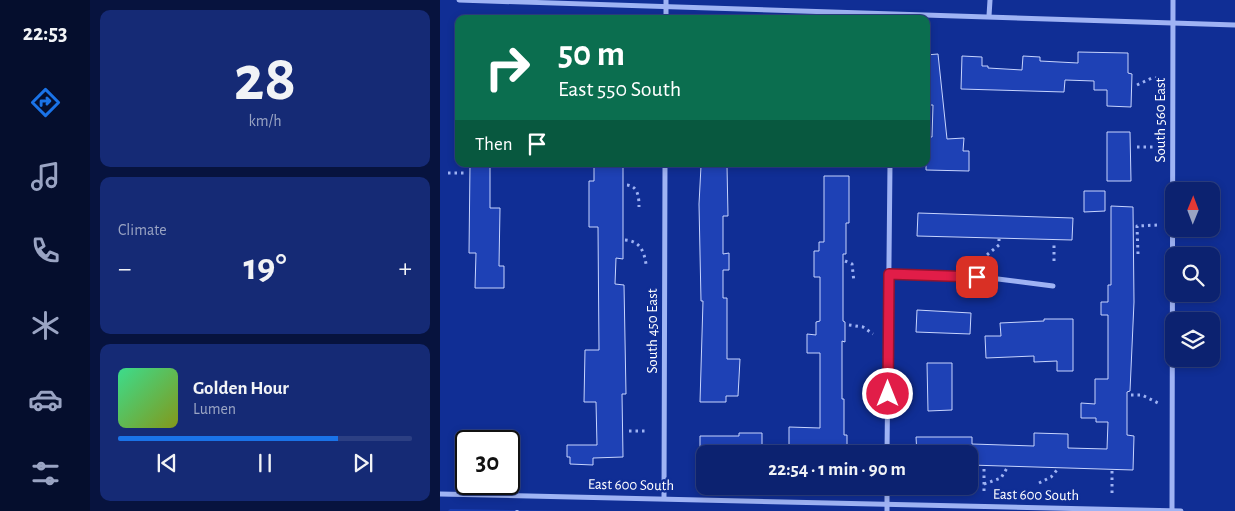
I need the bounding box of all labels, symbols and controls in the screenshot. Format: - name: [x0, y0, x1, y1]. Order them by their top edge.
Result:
- text: 22:53: [23, 22, 67, 44]
- icon: right: [475, 35, 540, 100]
- text: 50 m: [558, 37, 625, 72]
- text: 28: [234, 47, 296, 112]
- street label: South 560 East: [1153, 77, 1168, 162]
- text: East 550 South: [558, 78, 681, 100]
- icon: directions: [28, 85, 63, 120]
- text: km/h: [248, 113, 282, 129]
- icon: arrive: [523, 130, 551, 158]
- text: Then: [475, 135, 513, 154]
- icon: music: [28, 159, 63, 194]
- north arrow: [1165, 182, 1220, 238]
- map controls: [1165, 182, 1220, 367]
- text: Climate: [118, 222, 167, 238]
- icon: phone: [28, 233, 63, 268]
- button: search: [1165, 247, 1220, 302]
- text: 19°: [243, 249, 287, 287]
- text: −: [118, 255, 131, 283]
- text: +: [399, 255, 412, 283]
- pin: [956, 256, 998, 298]
- icon: arrive: [963, 263, 991, 291]
- street label: South 450 East: [645, 288, 660, 373]
- icon: climate: [28, 308, 63, 343]
- button: layers: [1165, 312, 1220, 367]
- position arrow: [861, 367, 913, 419]
- text: Golden Hour: [193, 379, 289, 398]
- icon: car: [28, 382, 63, 417]
- text: Lumen: [193, 401, 236, 417]
- speed limit sign: 30: [455, 430, 520, 495]
- icon: previous: [153, 449, 181, 477]
- icon: pause: [251, 449, 279, 477]
- icon: next: [349, 449, 377, 477]
- icon: filters: [28, 456, 63, 491]
- text: 22:54 · 1 min · 90 m: [768, 460, 906, 479]
- street label: East 600 South: [588, 477, 674, 493]
- street label: East 600 South: [993, 487, 1079, 503]

